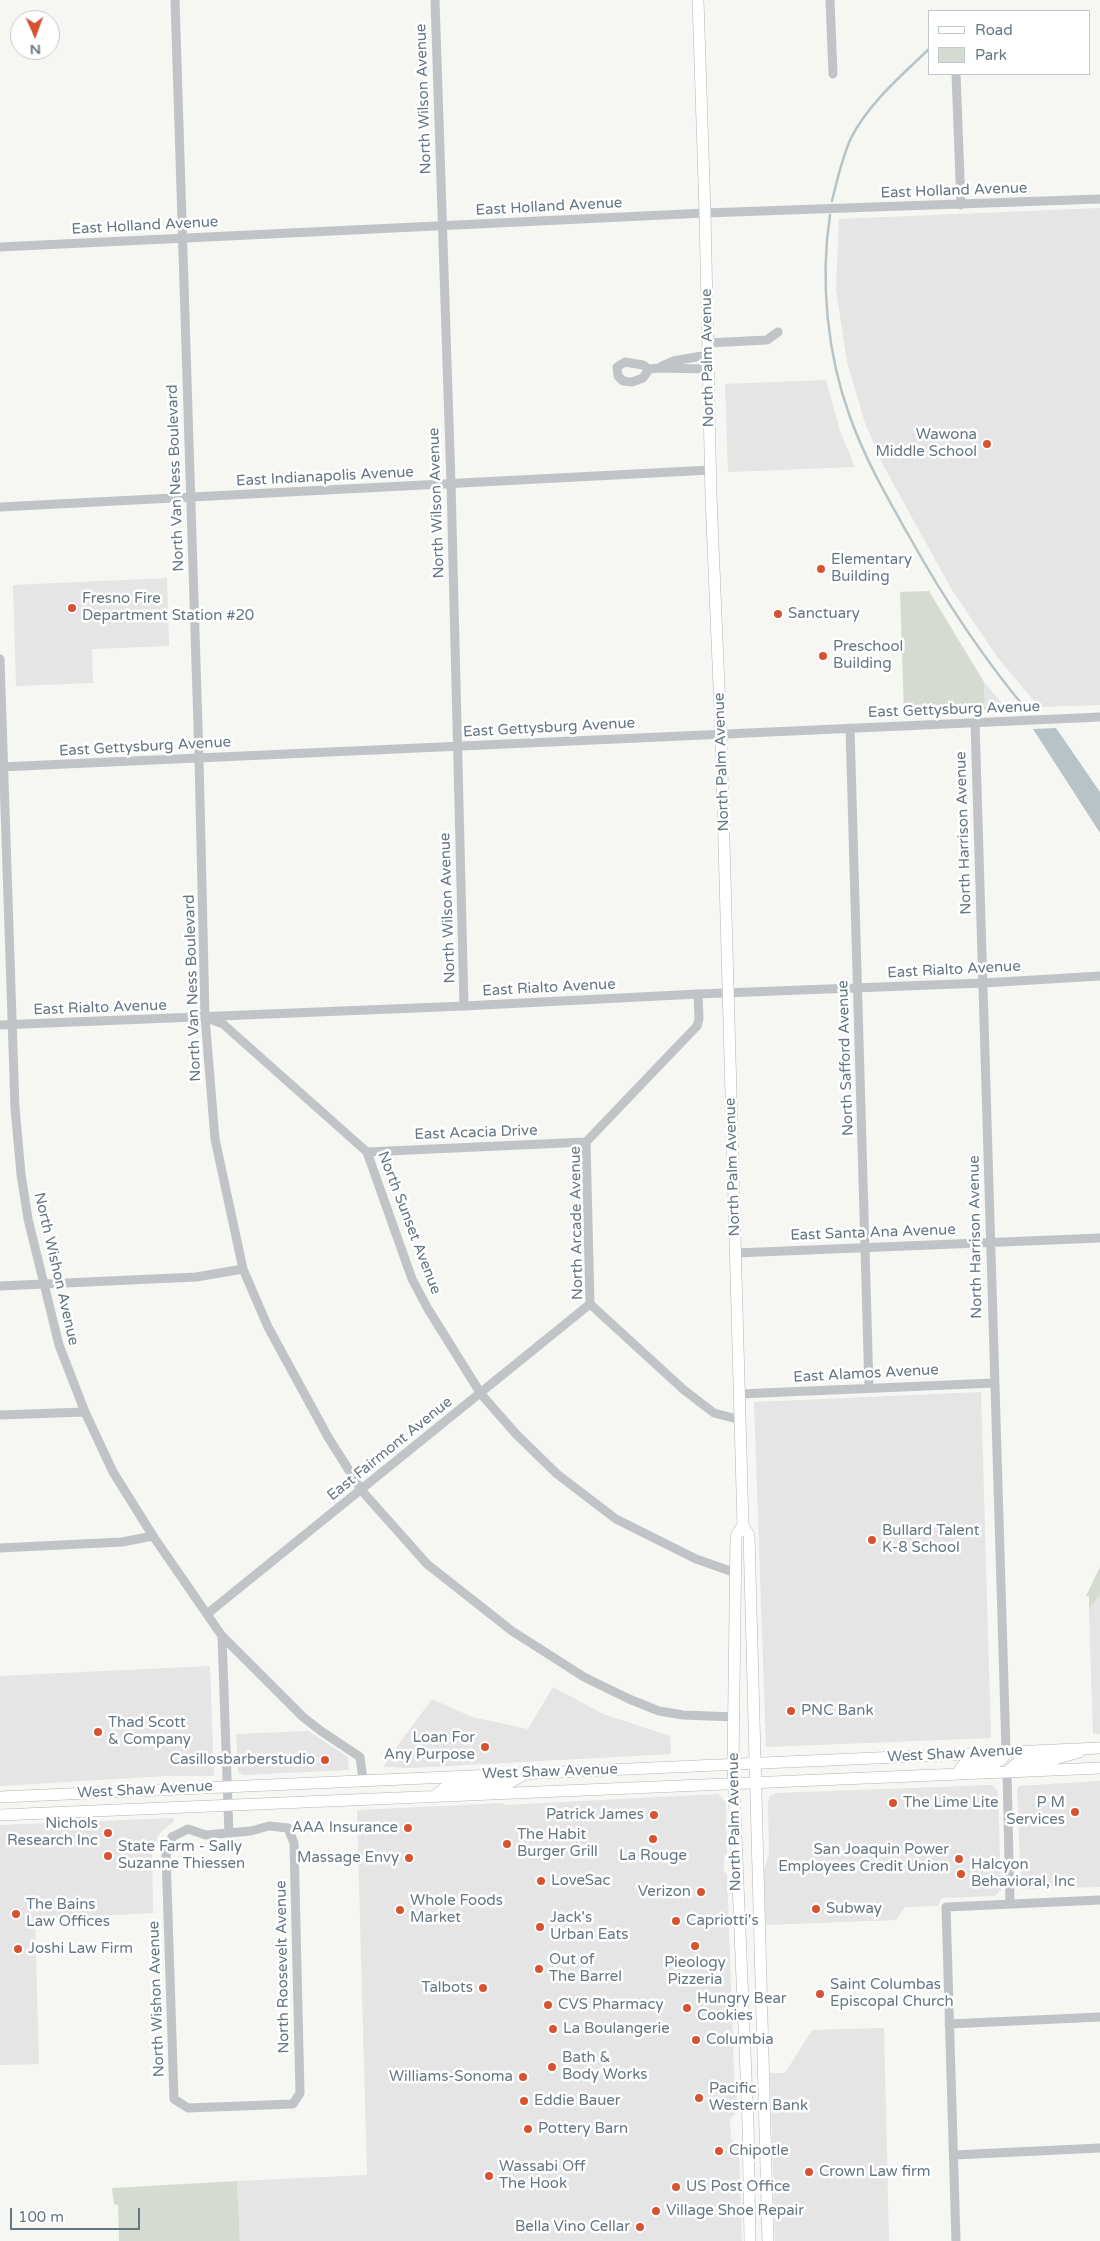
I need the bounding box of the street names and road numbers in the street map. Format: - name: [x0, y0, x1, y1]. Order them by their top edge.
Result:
- street label: North Wilson Avenue: [412, 23, 436, 175]
- street label: East Holland Avenue: [880, 179, 1028, 203]
- street label: East Holland Avenue: [475, 194, 623, 220]
- street label: East Holland Avenue: [71, 213, 219, 239]
- street label: North Palm Avenue: [698, 289, 718, 427]
- street label: North Van Ness Boulevard: [164, 384, 188, 572]
- street label: North Wilson Avenue: [425, 427, 449, 579]
- street label: East Indianapolis Avenue: [236, 463, 414, 491]
- street label: North Palm Avenue: [711, 692, 733, 832]
- street label: East Gettysburg Avenue: [868, 698, 1040, 722]
- street label: East Gettysburg Avenue: [462, 715, 636, 741]
- street label: East Gettysburg Avenue: [58, 734, 232, 760]
- street label: North Harrison Avenue: [952, 751, 976, 915]
- street label: North Wilson Avenue: [436, 832, 460, 984]
- street label: North Van Ness Boulevard: [181, 894, 205, 1082]
- street label: East Rialto Avenue: [887, 958, 1021, 982]
- street label: East Rialto Avenue: [482, 976, 616, 1000]
- street label: North Safford Avenue: [834, 980, 858, 1136]
- street label: East Rialto Avenue: [33, 997, 167, 1019]
- street label: North Palm Avenue: [722, 1097, 744, 1237]
- street label: East Acacia Drive: [414, 1122, 538, 1144]
- street label: North Arcade Avenue: [567, 1146, 587, 1300]
- street label: North Sunset Avenue: [373, 1149, 445, 1297]
- street label: North Harrison Avenue: [966, 1155, 986, 1319]
- street label: North Wishon Avenue: [30, 1191, 82, 1347]
- street label: East Santa Ana Avenue: [790, 1221, 956, 1245]
- street label: East Alamos Avenue: [793, 1361, 939, 1387]
- street label: East Fairmont Avenue: [324, 1393, 456, 1505]
- street label: West Shaw Avenue: [887, 1741, 1023, 1767]
- street label: North Palm Avenue: [725, 1753, 745, 1891]
- street label: West Shaw Avenue: [482, 1761, 618, 1783]
- street label: West Shaw Avenue: [77, 1777, 213, 1803]
- street label: North Roosevelt Avenue: [272, 1880, 294, 2054]
- street label: North Wishon Avenue: [145, 1921, 169, 2077]

